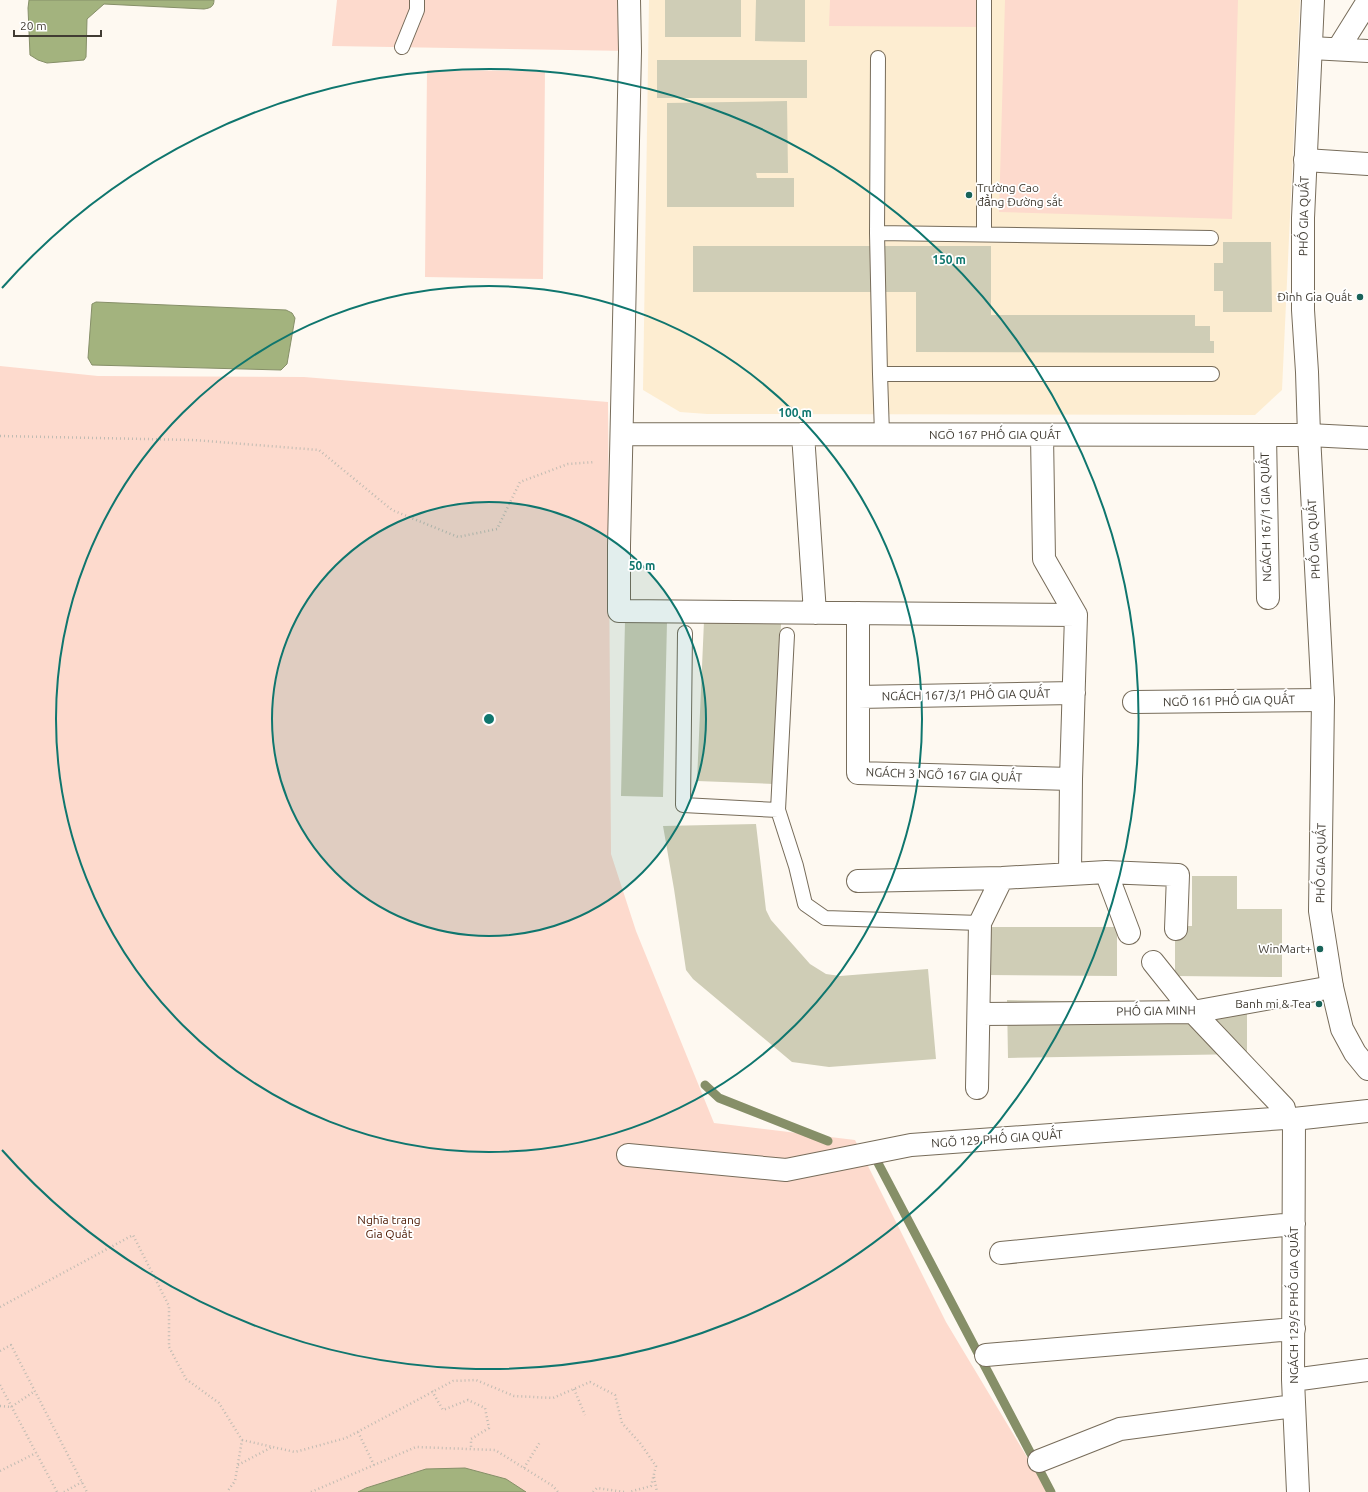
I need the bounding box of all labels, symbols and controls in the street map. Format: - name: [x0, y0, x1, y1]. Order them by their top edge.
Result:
- scale bar: [14, 12, 101, 38]
- text: 20 m: [20, 19, 47, 32]
- street label: PHỐ GIA QUẤT: [1293, 175, 1311, 256]
- place label: Trường Cao đẳng Đường sắt: [977, 181, 1063, 208]
- marker: Trường Cao đẳng Đường sắt: [964, 190, 974, 200]
- text: 150 m: [932, 253, 966, 266]
- place label: Đình Gia Quất: [1277, 289, 1352, 303]
- marker: Đình Gia Quất: [1355, 292, 1365, 302]
- text: 100 m: [778, 406, 812, 419]
- street label: NGÕ 167 PHỐ GIA QUẤT: [929, 425, 1061, 441]
- street label: NGÁCH 167/1 GIA QUẤT: [1255, 452, 1273, 582]
- street label: PHỐ GIA QUẤT: [1302, 498, 1322, 580]
- text: 50 m: [629, 559, 655, 572]
- street label: NGÁCH 167/3/1 PHỐ GIA QUẤT: [882, 684, 1051, 702]
- street label: NGÕ 161 PHỐ GIA QUẤT: [1163, 690, 1295, 708]
- centre of rings: [482, 712, 496, 726]
- street label: NGÁCH 3 NGÕ 167 GIA QUẤT: [865, 762, 1023, 784]
- street label: PHỐ GIA QUẤT: [1310, 822, 1328, 903]
- place label: WinMart+: [1258, 942, 1312, 955]
- marker: WinMart+: [1315, 944, 1325, 954]
- place label: Banh mi & Tea: [1235, 997, 1311, 1010]
- marker: Banh mi & Tea: [1314, 999, 1324, 1009]
- street label: PHỐ GIA MINH: [1116, 1000, 1196, 1018]
- street label: NGÕ 129 PHỐ GIA QUẤT: [930, 1125, 1064, 1150]
- park label: Nghĩa trang Gia Quất: [357, 1213, 421, 1240]
- street label: NGÁCH 129/5 PHỐ GIA QUẤT: [1284, 1226, 1300, 1384]

